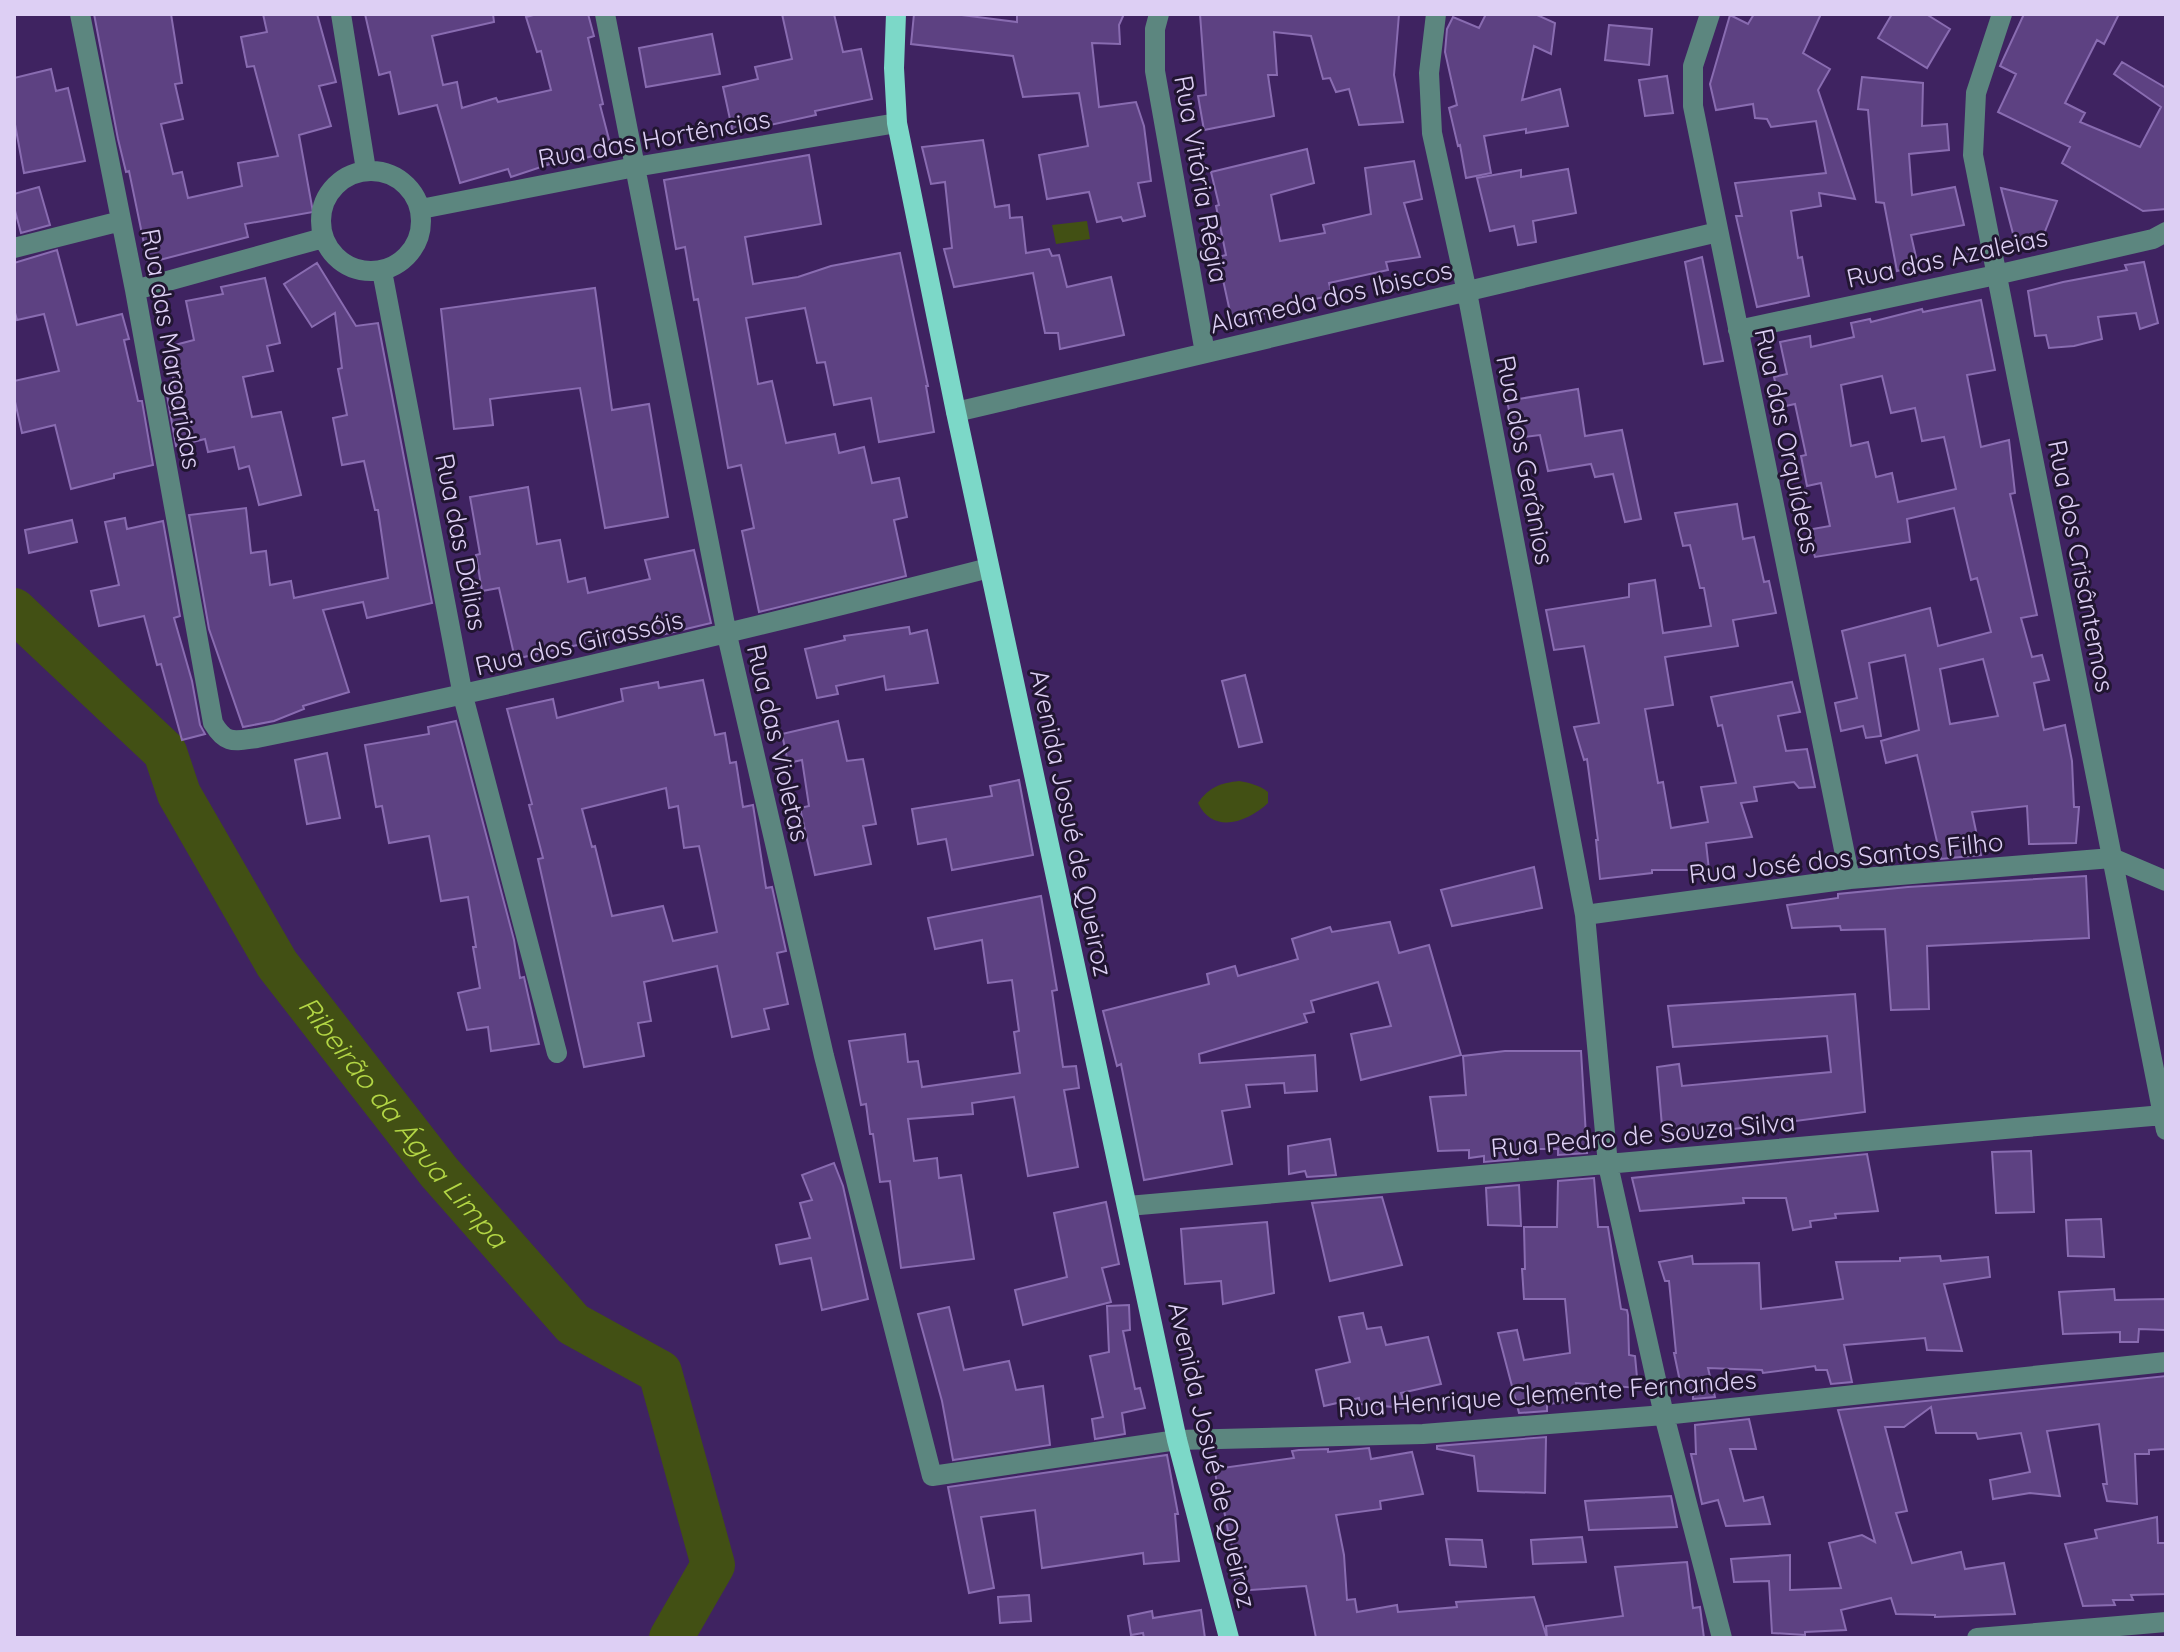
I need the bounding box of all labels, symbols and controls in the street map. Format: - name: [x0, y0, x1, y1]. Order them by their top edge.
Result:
- street label: Rua Vitória Régia: [1167, 73, 1236, 285]
- street label: Rua das Hortências: [535, 102, 773, 175]
- street label: Rua das Azaleias: [1843, 220, 2050, 295]
- street label: Rua das Margaridas: [134, 226, 209, 472]
- street label: Alameda dos Ibiscos: [1206, 253, 1455, 340]
- street label: Rua das Orquídeas: [1747, 325, 1827, 557]
- street label: Rua dos Gerânios: [1489, 353, 1562, 567]
- street label: Rua dos Crisântemos: [2041, 437, 2122, 695]
- street label: Rua das Dálias: [428, 451, 495, 633]
- street label: Rua dos Girassóis: [472, 603, 686, 682]
- street label: Rua das Violetas: [740, 641, 817, 845]
- street label: Avenida Josué de Queiroz: [1023, 666, 1120, 979]
- street label: Rua José dos Santos Filho: [1687, 825, 2005, 890]
- water label: Ribeirão da Água Limpa: [292, 989, 517, 1256]
- street label: Rua Pedro de Souza Silva: [1489, 1105, 1797, 1164]
- street label: Avenida Josué de Queiroz: [1161, 1299, 1264, 1611]
- street label: Rua Henrique Clemente Fernandes: [1336, 1362, 1758, 1425]

